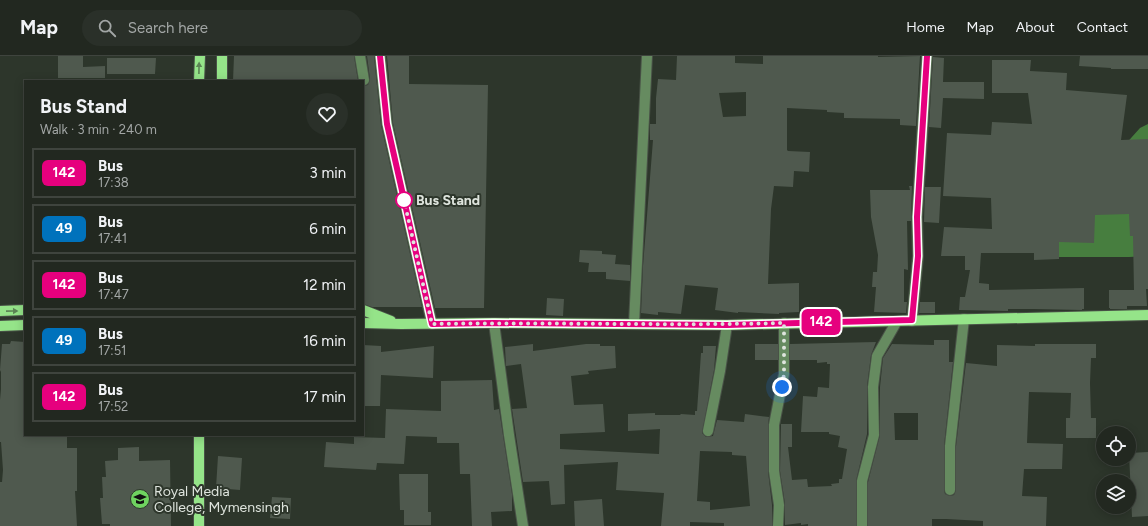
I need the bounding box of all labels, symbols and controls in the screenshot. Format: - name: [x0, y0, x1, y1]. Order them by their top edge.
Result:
- search box: [82, 10, 362, 46]
- text: Map: [20, 16, 58, 39]
- icon: search: [96, 17, 118, 39]
- text: Search here: [128, 19, 208, 37]
- text: Home: [906, 19, 945, 36]
- text: Map: [967, 19, 994, 36]
- text: About: [1016, 19, 1055, 36]
- text: Contact: [1077, 19, 1128, 36]
- one-way arrow: [196, 62, 203, 75]
- button: heart: [306, 93, 348, 135]
- text: Bus Stand: [40, 95, 127, 118]
- text: Walk · 3 min · 240 m: [40, 122, 157, 137]
- text: Bus: [98, 157, 123, 175]
- text: 142: [53, 164, 75, 181]
- text: 3 min: [310, 164, 346, 182]
- text: 17:38: [98, 175, 129, 190]
- marker: Bus Stand: [395, 191, 413, 209]
- place label: Bus Stand: [416, 192, 480, 209]
- text: Bus: [98, 213, 123, 231]
- text: 49: [56, 220, 72, 237]
- text: 6 min: [309, 220, 346, 238]
- text: 17:41: [98, 231, 127, 246]
- text: Bus: [98, 269, 123, 287]
- text: 142: [53, 276, 75, 293]
- text: 12 min: [303, 276, 346, 294]
- text: 17:47: [98, 287, 129, 302]
- one-way arrow: [6, 307, 19, 314]
- line badge: 142: [798, 309, 844, 335]
- text: 142: [810, 313, 832, 330]
- text: Bus: [98, 325, 123, 343]
- text: 49: [56, 332, 72, 349]
- text: 16 min: [303, 332, 346, 350]
- text: 17:51: [98, 343, 126, 358]
- your location: [772, 377, 792, 397]
- text: Bus: [98, 381, 123, 399]
- text: 142: [53, 388, 75, 405]
- text: 17 min: [303, 388, 346, 406]
- text: 17:52: [98, 399, 128, 414]
- map controls: [1096, 426, 1136, 514]
- button: locate: [1096, 426, 1136, 466]
- button: layers: [1096, 474, 1136, 514]
- place label: Royal Media College, Mymensingh: [154, 483, 289, 516]
- school or university icon: Royal Media College, Mymensingh: [129, 488, 151, 510]

